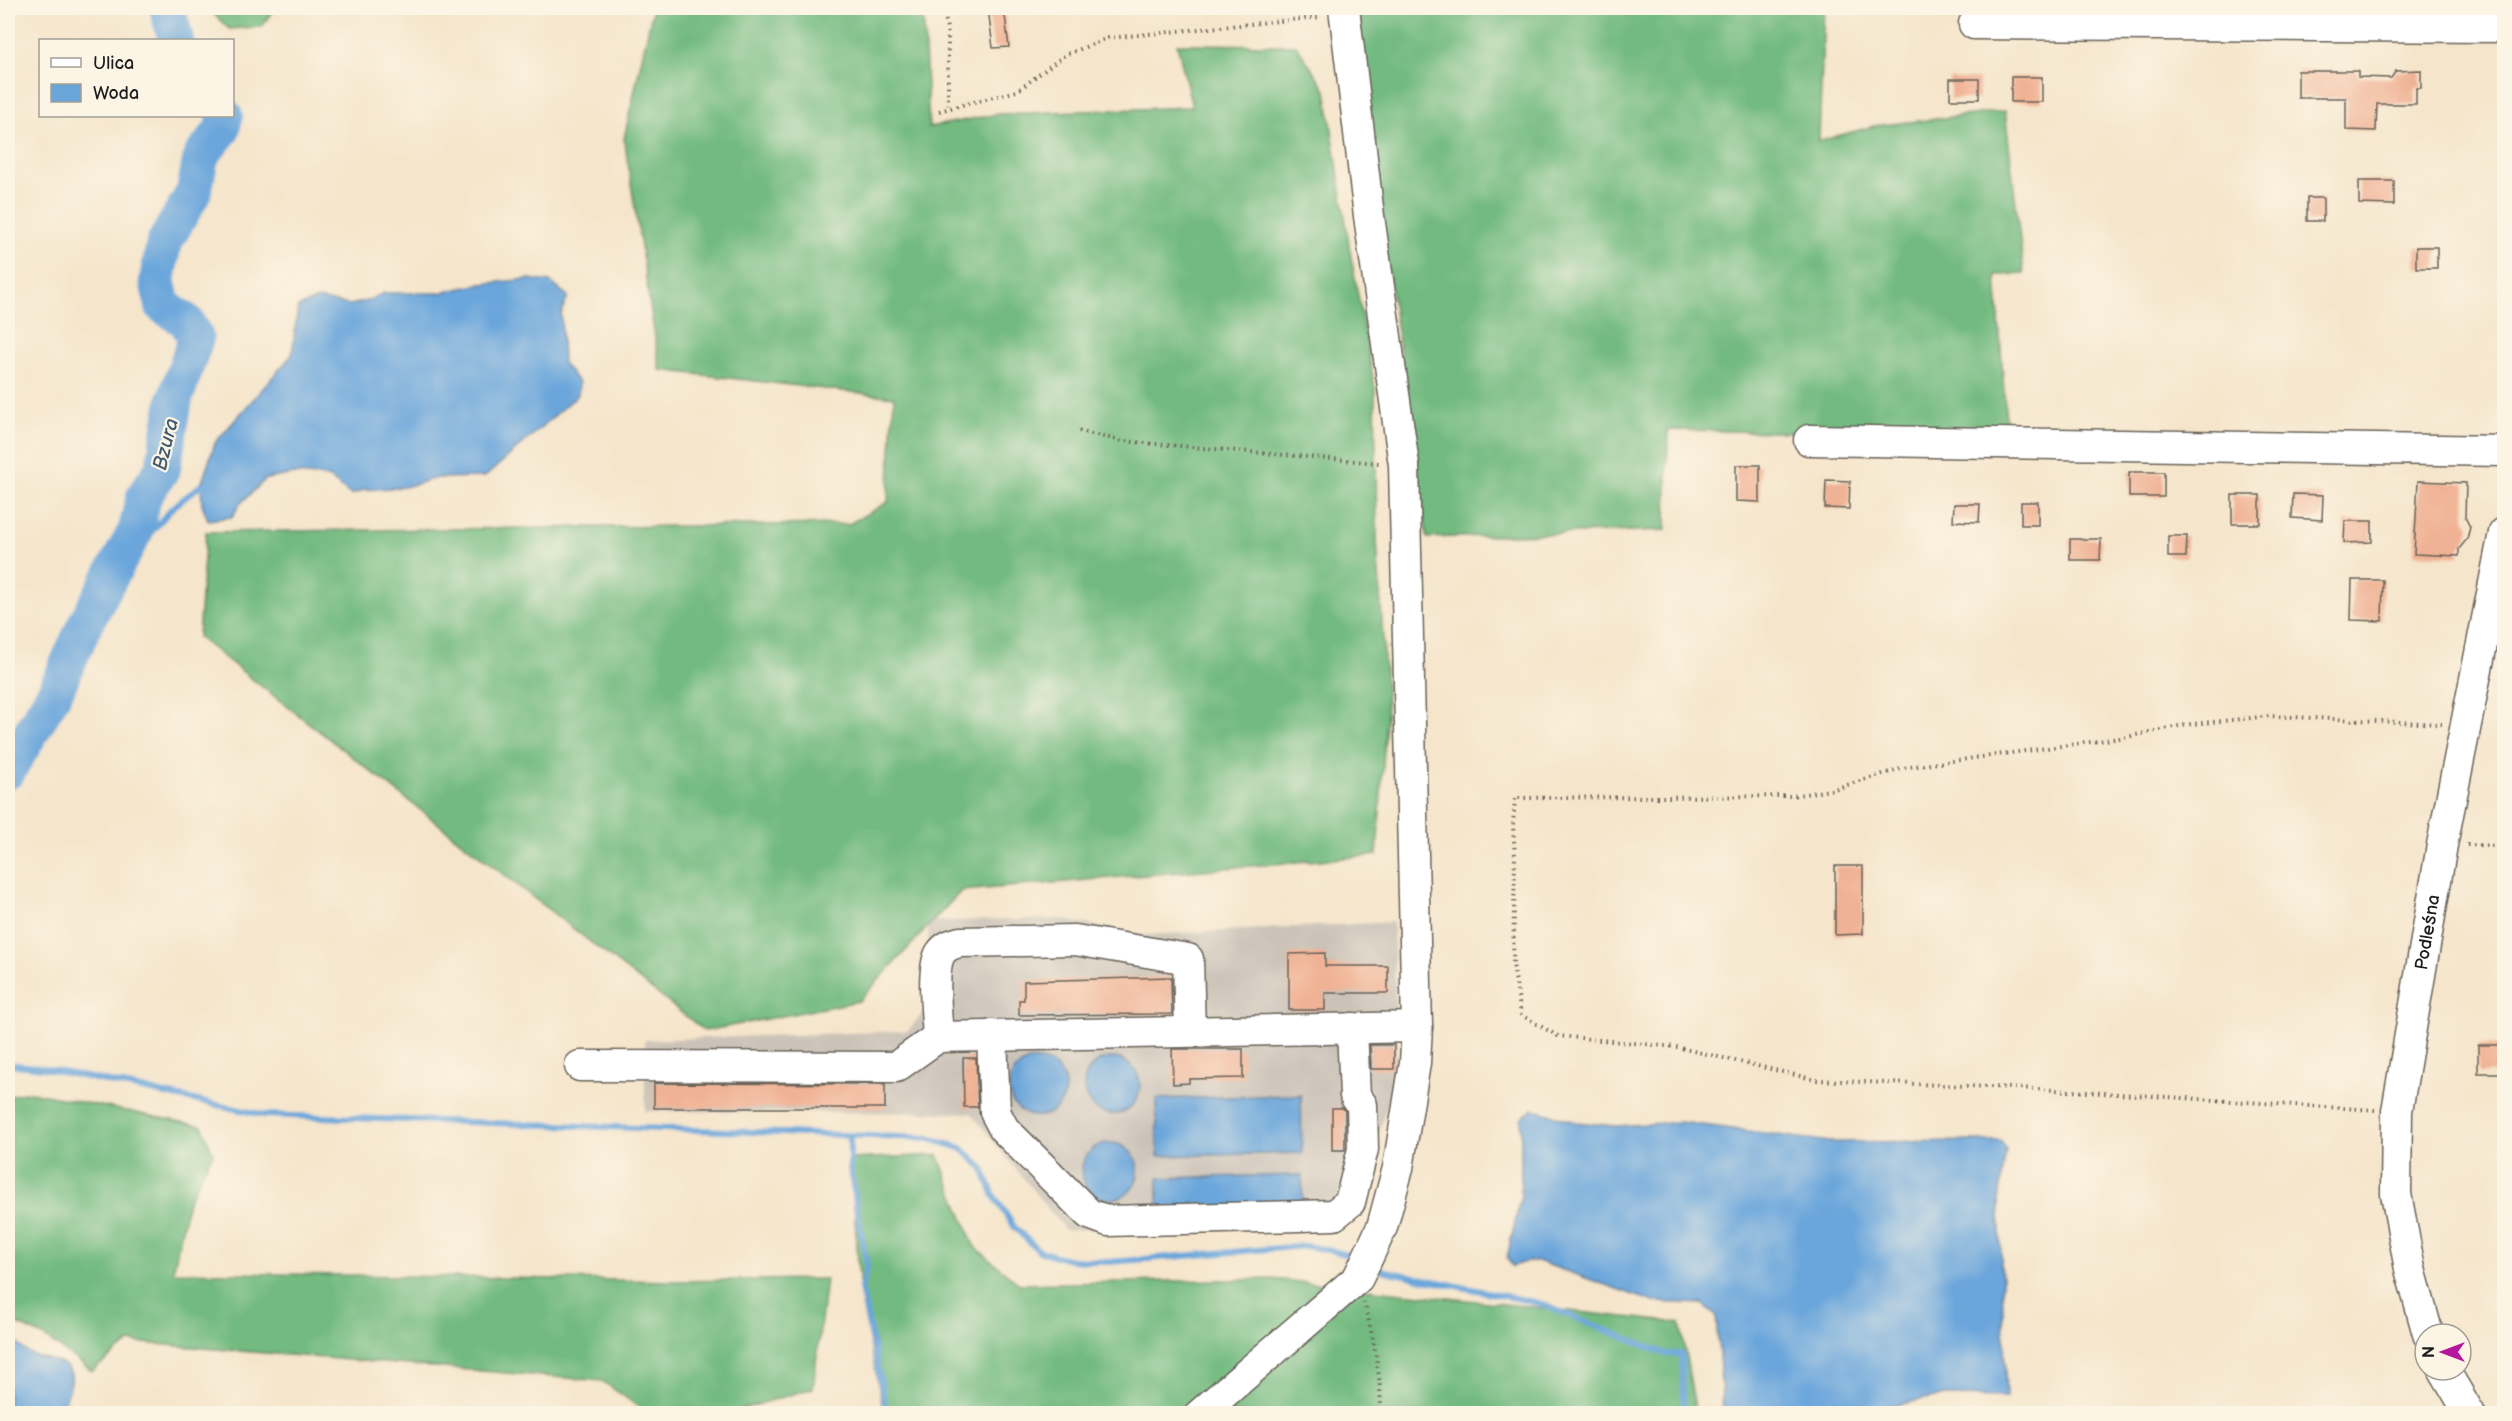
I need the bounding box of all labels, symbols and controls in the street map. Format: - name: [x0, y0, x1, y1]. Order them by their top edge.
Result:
- legend: [39, 39, 234, 117]
- text: Ulica: [93, 53, 134, 74]
- text: Woda: [93, 83, 139, 104]
- water label: Bzura: [148, 416, 184, 473]
- street label: Podleśna: [2411, 893, 2444, 972]
- north arrow: [2413, 1322, 2473, 1382]
- text: N: [2420, 1346, 2439, 1358]

